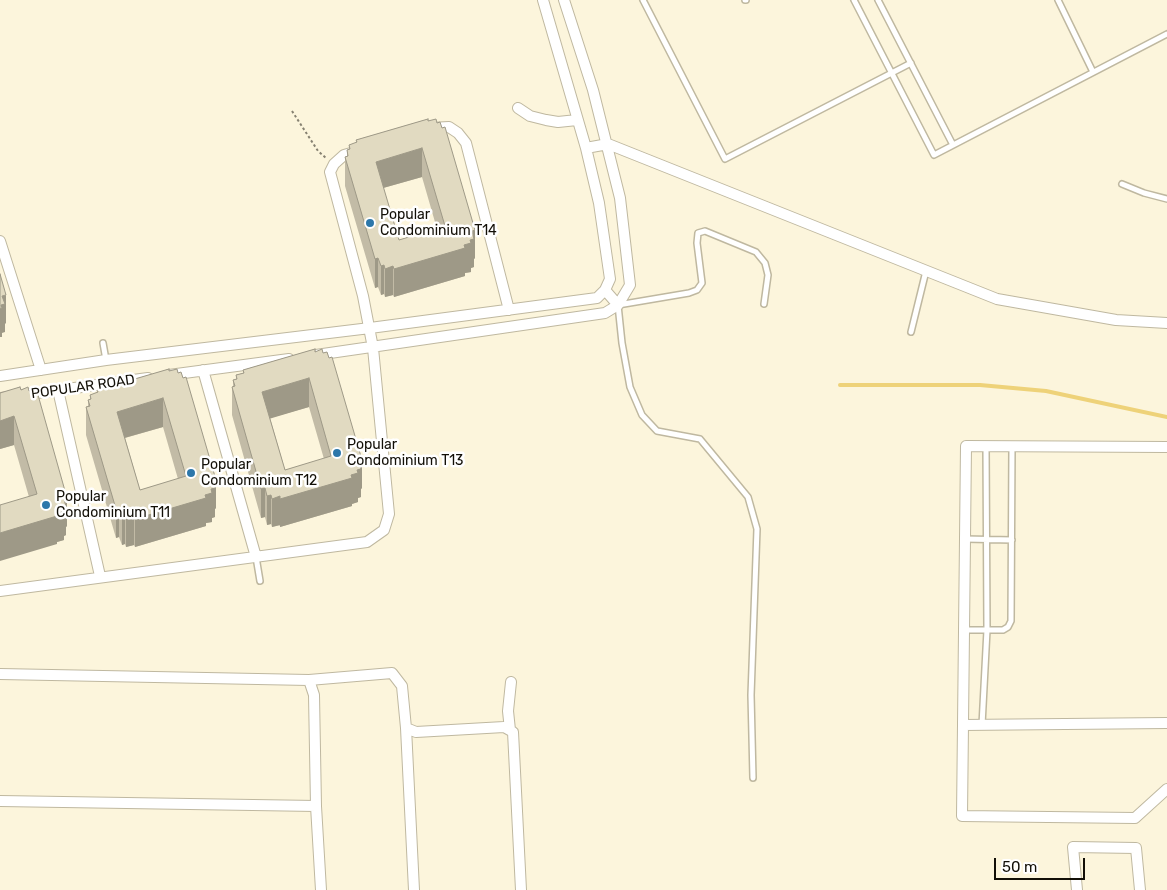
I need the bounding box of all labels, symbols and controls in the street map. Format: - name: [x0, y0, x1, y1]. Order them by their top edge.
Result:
- place label: Popular Condominium T14: [380, 207, 497, 240]
- marker: Popular Condominium T14: [364, 217, 376, 229]
- street label: POPULAR ROAD: [30, 371, 136, 403]
- place label: Popular Condominium T13: [347, 437, 464, 470]
- marker: Popular Condominium T13: [331, 447, 343, 459]
- place label: Popular Condominium T12: [201, 457, 317, 490]
- marker: Popular Condominium T12: [185, 467, 197, 479]
- place label: Popular Condominium T11: [56, 489, 170, 522]
- marker: Popular Condominium T11: [40, 499, 52, 511]
- scale bar: [997, 848, 1088, 880]
- text: 50 m: [1002, 858, 1037, 876]

